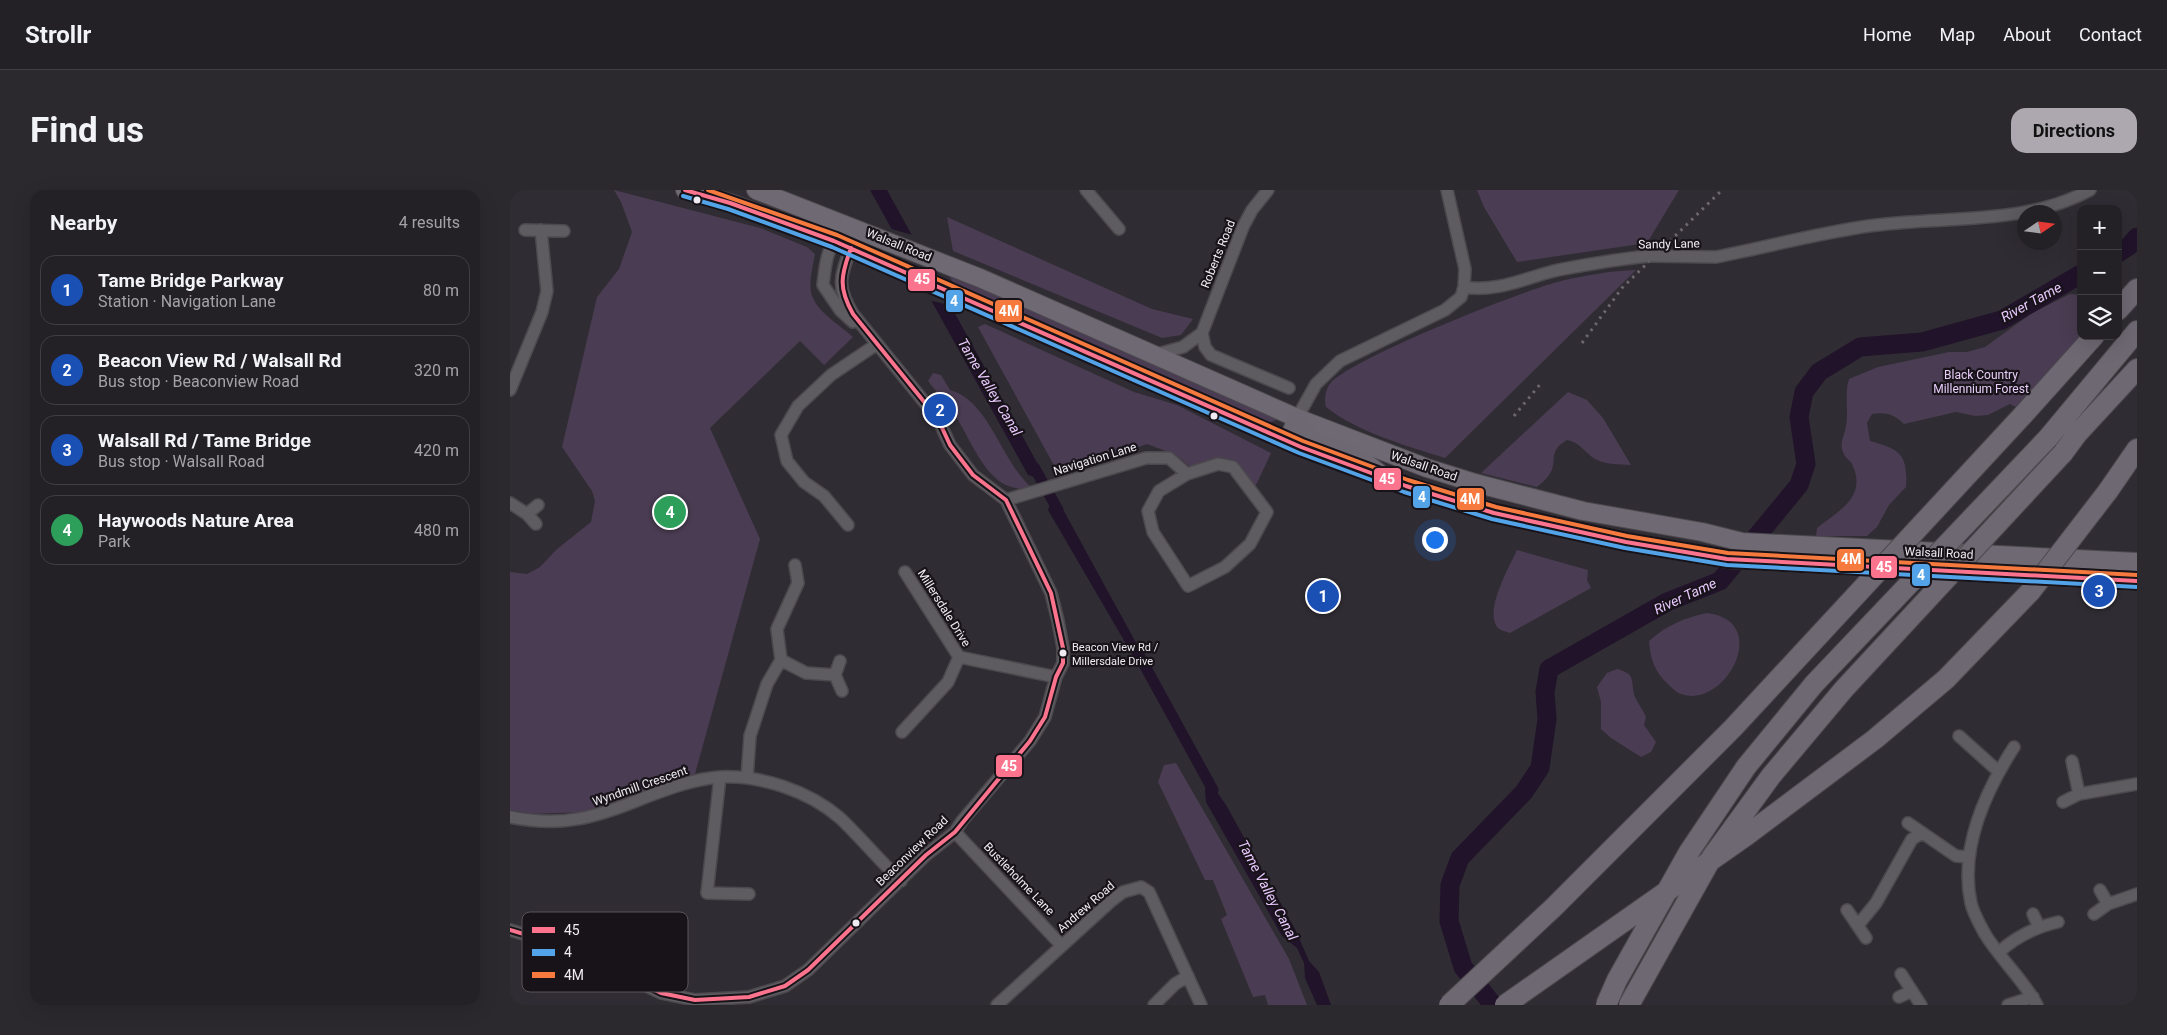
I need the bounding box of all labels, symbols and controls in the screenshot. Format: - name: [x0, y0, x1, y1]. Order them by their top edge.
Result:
- text: Strollr: [25, 21, 91, 49]
- text: Home: [1863, 24, 1912, 45]
- text: Map: [1940, 24, 1975, 45]
- text: About: [2003, 24, 2051, 45]
- text: Contact: [2079, 24, 2142, 45]
- button: Directions: [2011, 108, 2137, 153]
- text: Find us: [30, 110, 144, 151]
- unlabelled marker: [692, 195, 702, 205]
- north arrow: [2017, 205, 2062, 250]
- map controls: [2077, 205, 2122, 340]
- button: +: [2077, 205, 2122, 250]
- text: Nearby: [50, 211, 117, 235]
- text: 4 results: [399, 213, 460, 232]
- street label: Roberts Road: [1198, 218, 1238, 290]
- street label: Walsall Road: [864, 226, 934, 264]
- street label: Sandy Lane: [1638, 236, 1700, 252]
- button: −: [2077, 250, 2122, 295]
- line badge: 45: [907, 268, 936, 292]
- text: Tame Bridge Parkway: [98, 269, 284, 292]
- text: 45: [914, 271, 930, 287]
- water label: River Tame: [1998, 279, 2064, 325]
- text: 1: [62, 281, 72, 300]
- text: 80 m: [423, 281, 459, 300]
- line badge: 4: [945, 289, 964, 313]
- text: Station · Navigation Lane: [98, 292, 276, 311]
- text: 4: [950, 293, 958, 309]
- button: layers: [2077, 295, 2122, 340]
- line badge: 4M: [994, 299, 1023, 323]
- text: 4M: [999, 303, 1019, 319]
- water label: Tame Valley Canal: [955, 335, 1026, 439]
- text: Beacon View Rd / Walsall Rd: [98, 349, 341, 372]
- text: 2: [62, 361, 72, 380]
- text: 320 m: [414, 361, 459, 380]
- park label: Black Country Millennium Forest: [1933, 368, 2029, 396]
- text: Bus stop · Beaconview Road: [98, 372, 299, 391]
- pin: 2: [924, 391, 956, 429]
- unlabelled marker: [1209, 411, 1219, 421]
- text: Walsall Rd / Tame Bridge: [98, 429, 311, 452]
- street label: Navigation Lane: [1052, 440, 1138, 478]
- text: 3: [62, 441, 72, 460]
- text: 420 m: [414, 441, 459, 460]
- street label: Walsall Road: [1389, 448, 1459, 484]
- text: Bus stop · Walsall Road: [98, 452, 265, 471]
- line badge: 45: [1373, 467, 1402, 491]
- text: 45: [1379, 471, 1395, 487]
- line badge: 4: [1412, 485, 1431, 509]
- line badge: 4M: [1456, 487, 1485, 511]
- text: 4: [1418, 489, 1426, 505]
- text: 4M: [1460, 491, 1480, 507]
- pin: 4: [654, 493, 686, 531]
- text: Haywoods Nature Area: [98, 509, 294, 532]
- text: 4: [62, 521, 72, 540]
- text: 480 m: [414, 521, 459, 540]
- your location: [1422, 527, 1448, 553]
- text: Park: [98, 532, 130, 551]
- street label: Walsall Road: [1904, 544, 1974, 562]
- line badge: 4M: [1836, 548, 1865, 572]
- text: 4M: [1841, 551, 1861, 567]
- line badge: 45: [1870, 555, 1898, 579]
- text: 45: [1876, 559, 1892, 575]
- line badge: 4: [1911, 563, 1931, 587]
- street label: Millersdale Drive: [915, 567, 973, 649]
- text: 4: [1917, 567, 1925, 583]
- pin: 3: [2083, 572, 2115, 610]
- water label: River Tame: [1651, 575, 1719, 617]
- pin: 1: [1307, 577, 1339, 615]
- place label: Beacon View Rd / Millersdale Drive: [1072, 641, 1159, 668]
- marker: Beacon View Rd / Millersdale Drive: [1058, 648, 1068, 658]
- line badge: 45: [995, 754, 1023, 778]
- text: 45: [1001, 758, 1017, 774]
- street label: Wyndmill Crescent: [591, 763, 689, 809]
- street label: Beaconview Road: [873, 813, 951, 889]
- water label: Tame Valley Canal: [1235, 837, 1301, 943]
- street label: Bustleholme Lane: [981, 840, 1057, 918]
- street label: Andrew Road: [1055, 878, 1117, 936]
- legend: [522, 912, 688, 992]
- unlabelled marker: [851, 918, 861, 928]
- text: 45: [564, 922, 580, 938]
- text: 4: [564, 944, 572, 960]
- text: 4M: [564, 967, 584, 983]

